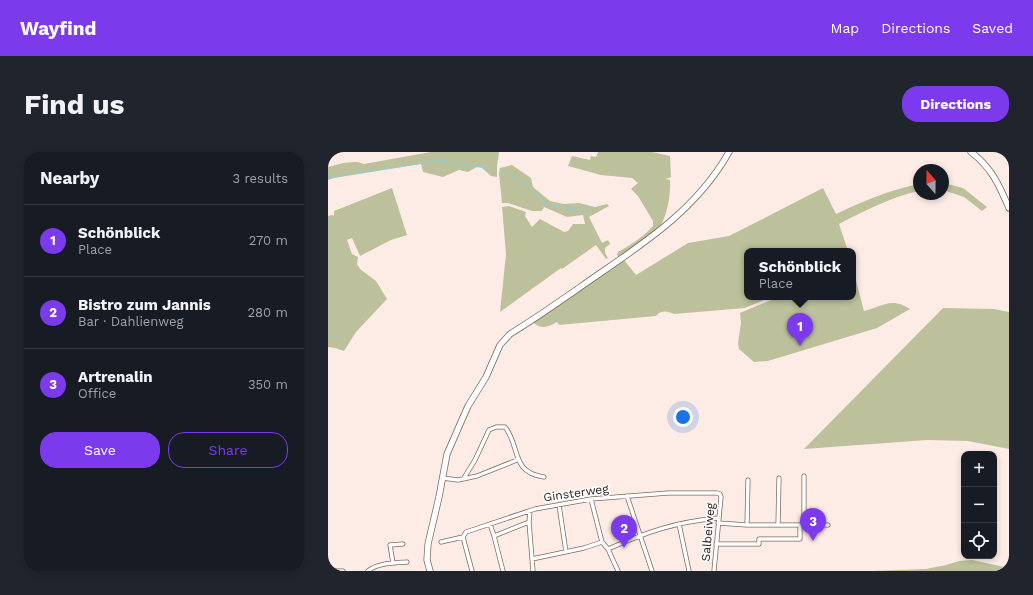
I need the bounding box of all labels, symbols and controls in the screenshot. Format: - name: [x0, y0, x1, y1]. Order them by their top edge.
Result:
- text: Wayfind: [20, 17, 96, 40]
- text: Map: [831, 20, 859, 36]
- text: Directions: [881, 20, 950, 36]
- text: Saved: [972, 20, 1013, 36]
- button: Directions: [902, 86, 1009, 122]
- text: Find us: [24, 88, 124, 121]
- north arrow: [913, 164, 949, 200]
- text: Nearby: [40, 168, 99, 188]
- text: 3 results: [233, 171, 288, 186]
- text: Schönblick: [78, 224, 160, 242]
- text: 1: [50, 233, 56, 248]
- text: 270 m: [249, 233, 288, 248]
- text: Place: [78, 242, 112, 257]
- popup: [744, 248, 856, 300]
- text: Schönblick: [759, 258, 841, 276]
- text: Place: [759, 276, 793, 291]
- text: Bistro zum Jannis: [78, 296, 211, 314]
- text: 2: [49, 305, 57, 320]
- text: 280 m: [248, 305, 288, 320]
- pin: 1: [787, 313, 813, 346]
- text: Bar · Dahlienweg: [78, 314, 183, 329]
- text: Artrenalin: [78, 368, 153, 386]
- text: 3: [49, 377, 57, 392]
- text: 350 m: [248, 377, 288, 392]
- text: Office: [78, 386, 116, 401]
- your location: [673, 407, 693, 427]
- button: Save: [40, 432, 160, 468]
- button: Share: [168, 432, 288, 468]
- map controls: [961, 451, 997, 559]
- button: +: [961, 451, 997, 487]
- street label: Ginsterweg: [543, 481, 610, 504]
- button: −: [961, 487, 997, 523]
- street label: Salbeiweg: [698, 501, 718, 562]
- pin: 3: [800, 508, 826, 541]
- pin: 2: [611, 515, 637, 548]
- button: locate: [961, 523, 997, 559]

